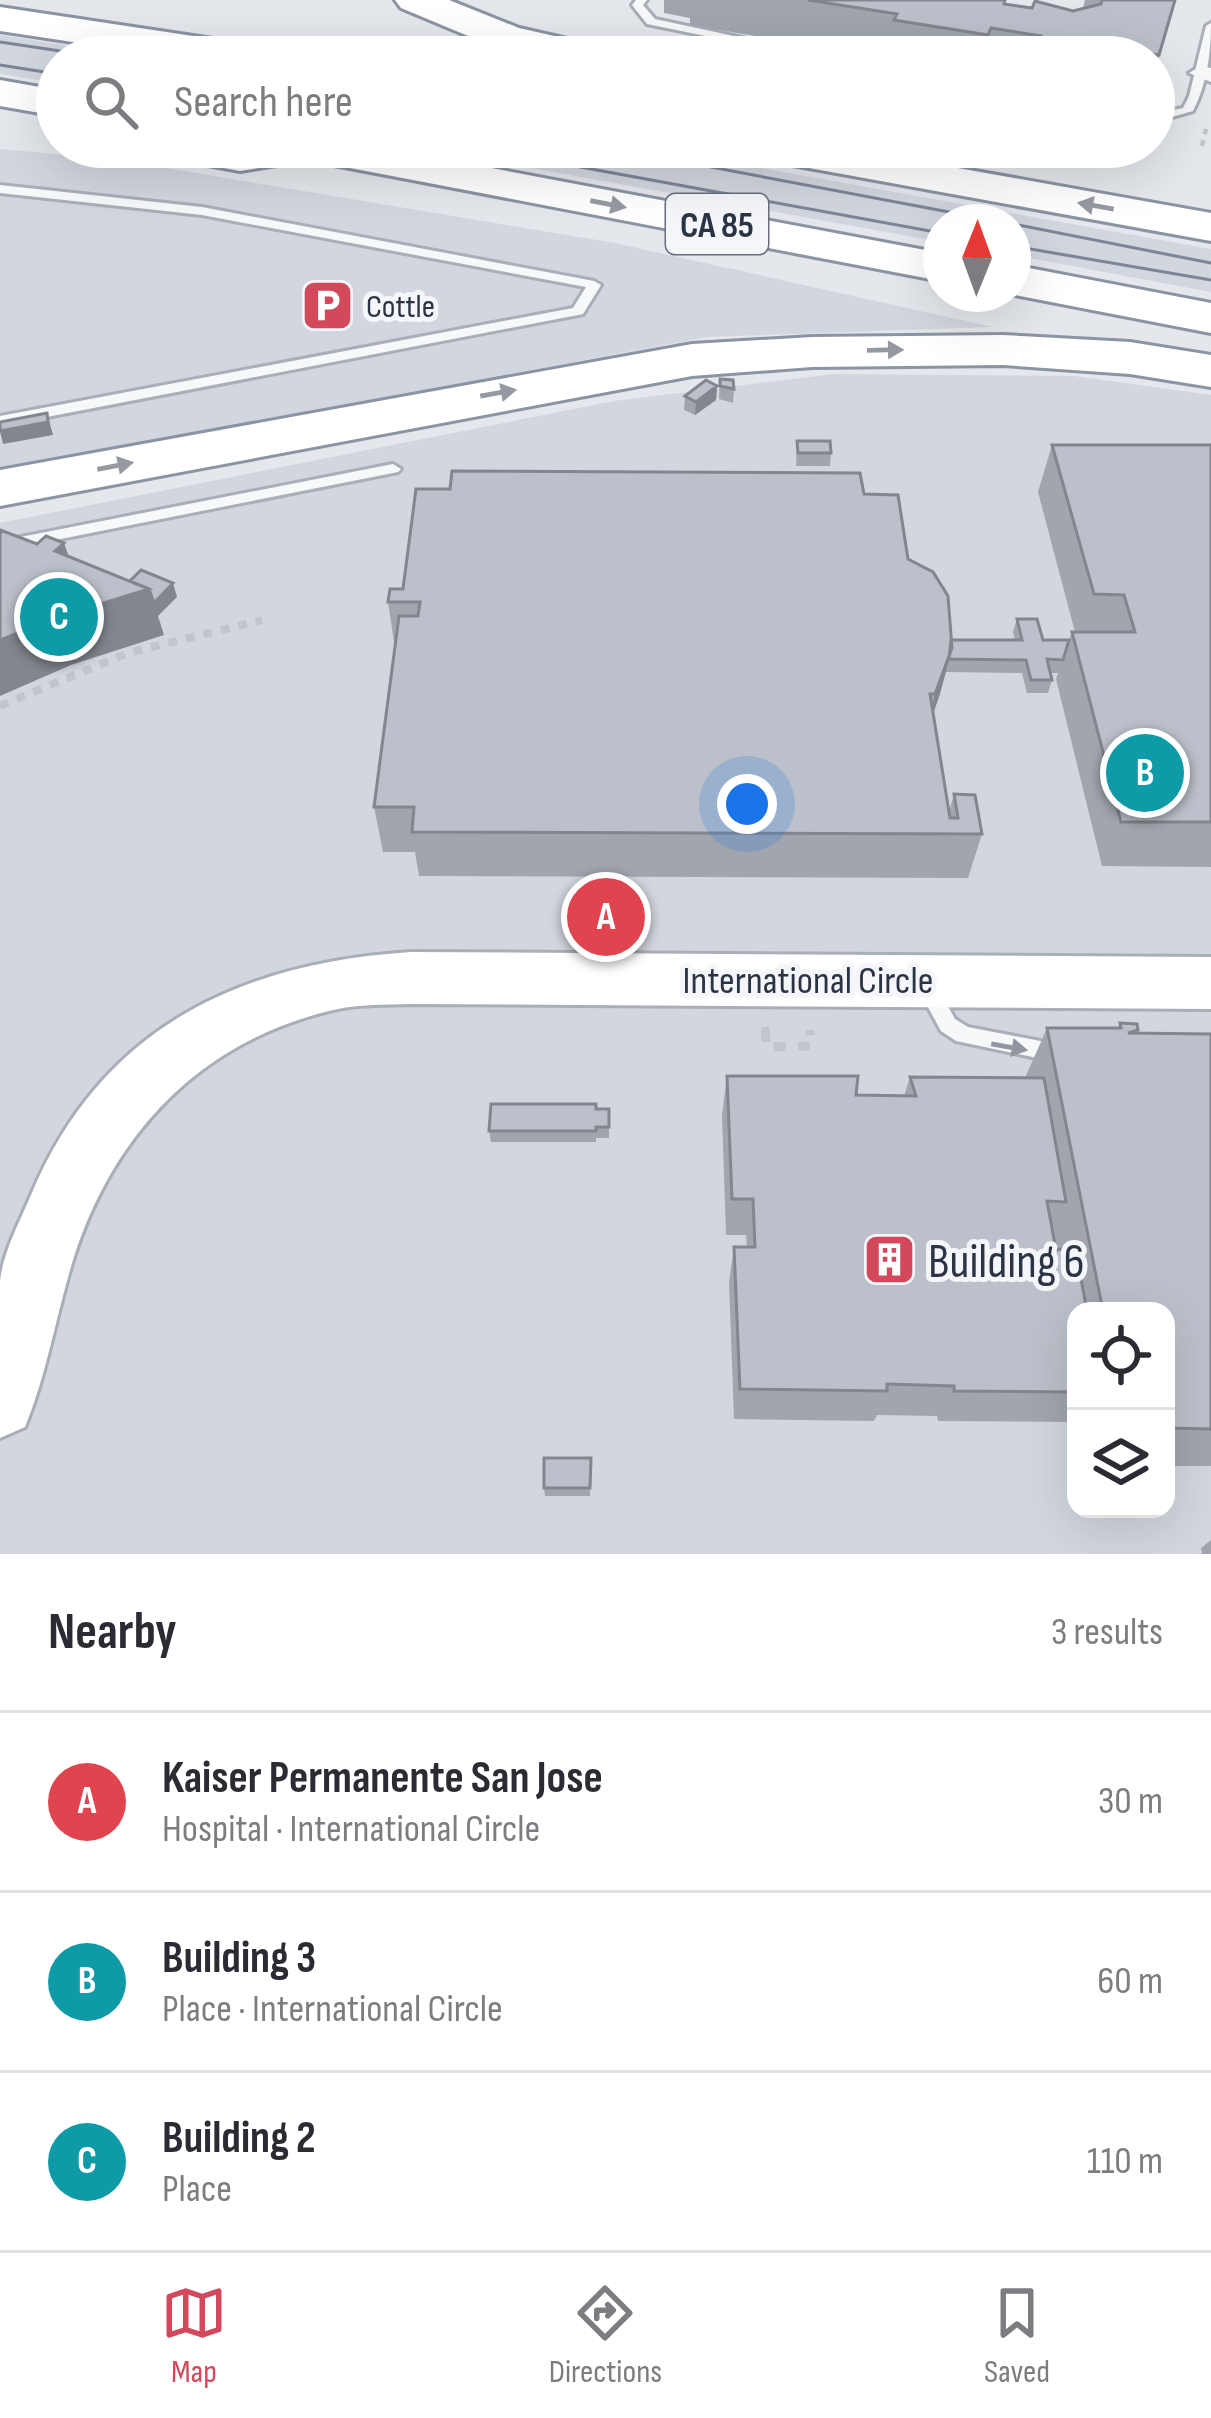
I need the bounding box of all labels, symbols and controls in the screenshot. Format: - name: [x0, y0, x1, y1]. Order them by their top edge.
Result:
- search box: [36, 36, 1175, 168]
- icon: search: [78, 69, 144, 135]
- text: Search here: [174, 75, 353, 130]
- road number: CA 85: [666, 194, 768, 254]
- one-way arrow: [589, 195, 627, 213]
- one-way arrow: [1077, 197, 1114, 216]
- north arrow: [923, 204, 1031, 312]
- parking icon: Cottle: [299, 277, 355, 333]
- place label: Cottle: [366, 287, 435, 327]
- one-way arrow: [867, 340, 905, 359]
- one-way arrow: [480, 384, 517, 403]
- one-way arrow: [96, 456, 134, 475]
- pin: C: [20, 572, 98, 662]
- pin: B: [1106, 728, 1184, 818]
- your location: [717, 774, 777, 834]
- pin: A: [567, 872, 645, 962]
- street label: International Circle: [683, 958, 933, 1005]
- one-way arrow: [991, 1038, 1028, 1057]
- building icon: Building 6: [861, 1232, 917, 1288]
- place label: Building 6: [928, 1234, 1085, 1291]
- map controls: [1067, 1302, 1175, 1518]
- button: locate: [1067, 1302, 1175, 1410]
- button: layers: [1067, 1410, 1175, 1518]
- text: Nearby: [48, 1602, 177, 1663]
- text: 3 results: [1051, 1609, 1163, 1656]
- text: Kaiser Permanente San Jose: [162, 1751, 603, 1806]
- text: A: [78, 1778, 96, 1825]
- text: 30 m: [1098, 1778, 1163, 1825]
- text: Hospital · International Circle: [162, 1806, 540, 1853]
- text: Building 3: [162, 1931, 316, 1986]
- text: B: [78, 1958, 96, 2005]
- text: 60 m: [1097, 1958, 1163, 2005]
- text: Place · International Circle: [162, 1986, 503, 2033]
- text: Building 2: [162, 2111, 316, 2166]
- text: C: [77, 2138, 97, 2185]
- text: 110 m: [1087, 2138, 1163, 2185]
- text: Place: [162, 2166, 232, 2213]
- tab: Map: [161, 2280, 227, 2392]
- tab: Directions: [549, 2280, 662, 2392]
- tab: Saved: [984, 2280, 1050, 2392]

